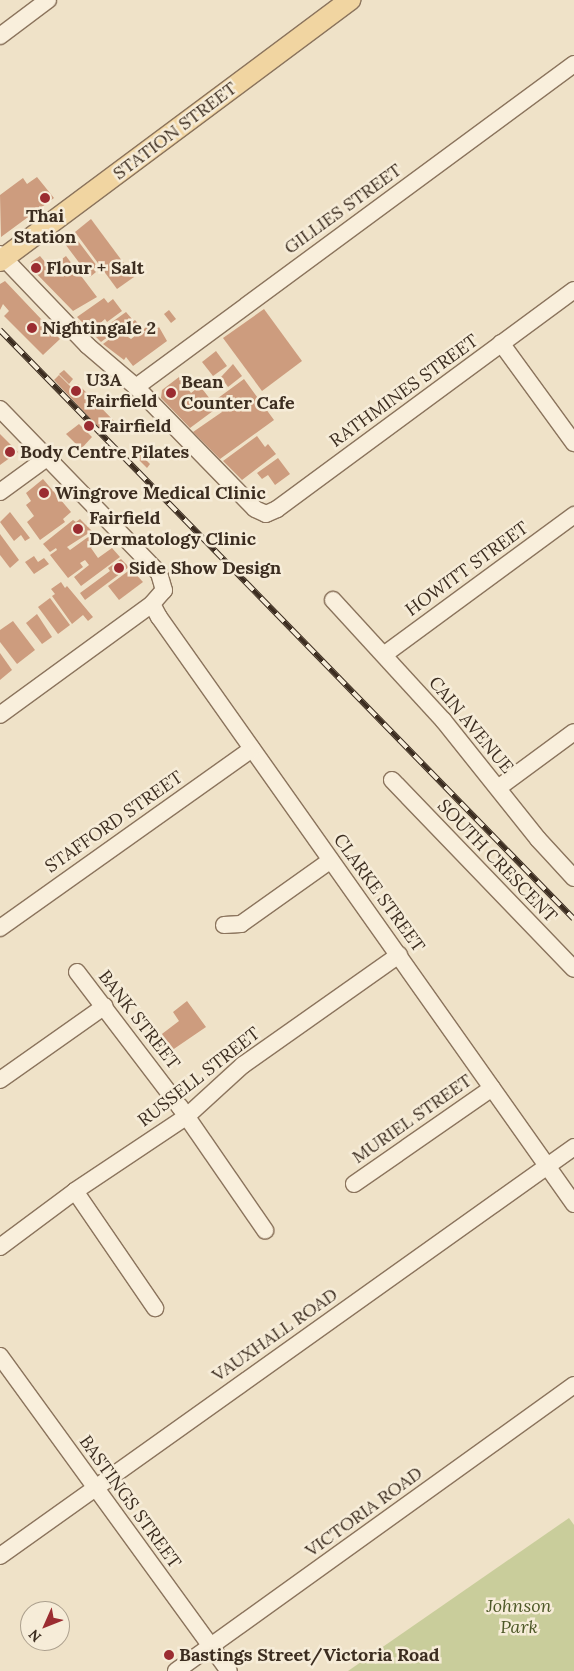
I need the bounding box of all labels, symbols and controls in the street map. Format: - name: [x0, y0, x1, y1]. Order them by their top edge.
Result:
- street label: STATION STREET: [109, 78, 241, 184]
- street label: GILLIES STREET: [280, 159, 406, 259]
- marker: Thai Station: [39, 192, 51, 204]
- place label: Thai Station: [14, 206, 76, 248]
- place label: Flour + Salt: [46, 257, 144, 279]
- marker: Flour + Salt: [30, 262, 42, 274]
- place label: Nightingale 2: [42, 317, 156, 339]
- marker: Nightingale 2: [26, 322, 38, 334]
- street label: RATHMINES STREET: [326, 330, 482, 452]
- place label: U3A Fairfield: [86, 370, 158, 412]
- place label: Bean Counter Cafe: [181, 372, 295, 414]
- marker: U3A Fairfield: [70, 385, 82, 397]
- marker: Bean Counter Cafe: [165, 387, 177, 399]
- place label: Fairfield: [100, 415, 172, 437]
- marker: Fairfield: [82, 419, 96, 433]
- place label: Body Centre Pilates: [20, 441, 189, 463]
- marker: Body Centre Pilates: [4, 446, 16, 458]
- place label: Wingrove Medical Clinic: [55, 482, 266, 504]
- marker: Wingrove Medical Clinic: [37, 486, 51, 500]
- place label: Fairfield Dermatology Clinic: [89, 508, 256, 550]
- street label: HOWITT STREET: [401, 517, 533, 621]
- marker: Fairfield Dermatology Clinic: [71, 522, 85, 536]
- place label: Side Show Design: [129, 557, 281, 579]
- marker: Side Show Design: [113, 562, 125, 574]
- street label: CAIN AVENUE: [424, 672, 518, 778]
- street label: STAFFORD STREET: [41, 766, 187, 878]
- street label: SOUTH CRESCENT: [433, 795, 561, 927]
- street label: CLARKE STREET: [329, 830, 429, 956]
- street label: BANK STREET: [94, 966, 184, 1074]
- street label: RUSSELL STREET: [134, 1023, 264, 1131]
- street label: MURIEL STREET: [348, 1070, 476, 1168]
- street label: VAUXHALL ROAD: [208, 1284, 342, 1386]
- street label: BASTINGS STREET: [75, 1431, 185, 1573]
- street label: VICTORIA ROAD: [301, 1462, 427, 1562]
- park label: Johnson Park: [486, 1596, 552, 1638]
- north arrow: [20, 1601, 70, 1651]
- text: N: [25, 1626, 45, 1646]
- place label: Bastings Street/Victoria Road: [179, 1644, 439, 1666]
- marker: Bastings Street/Victoria Road: [163, 1649, 175, 1661]

